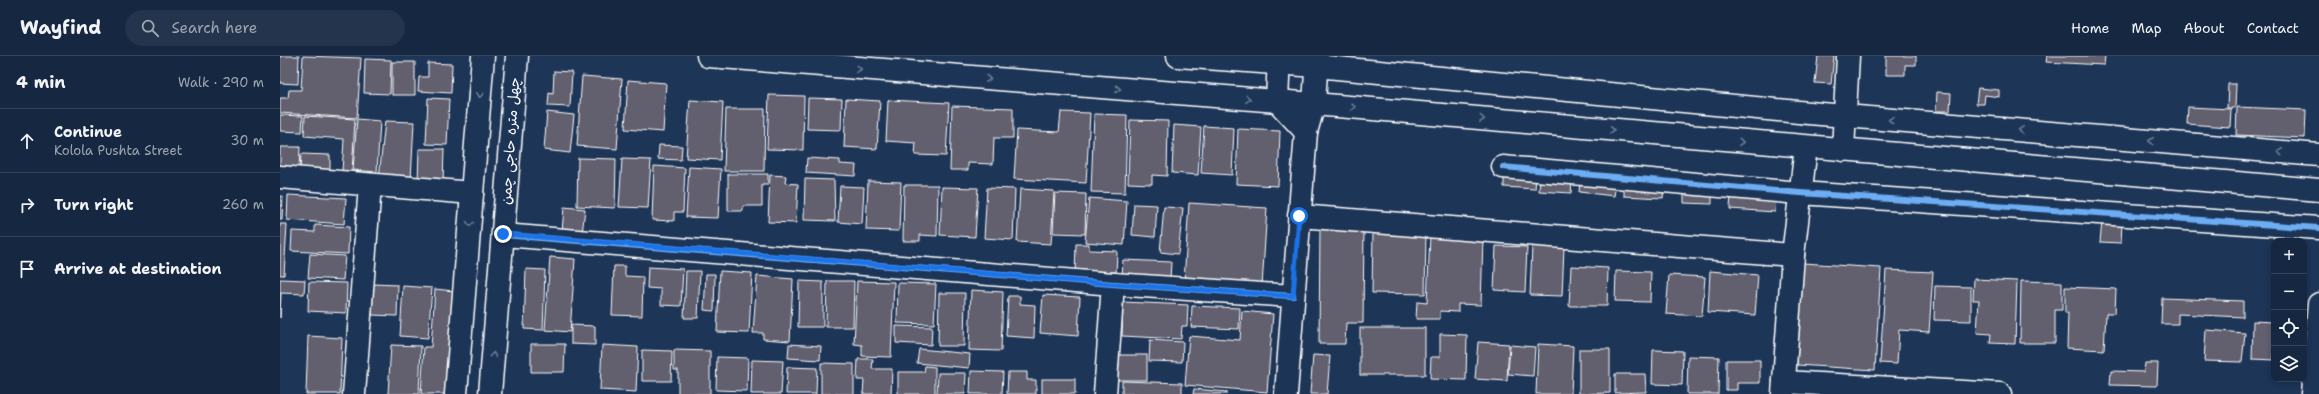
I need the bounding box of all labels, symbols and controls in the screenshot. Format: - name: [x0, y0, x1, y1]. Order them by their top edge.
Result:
- search box: [125, 10, 405, 46]
- text: Wayfind: [20, 15, 101, 40]
- icon: search: [139, 17, 161, 39]
- text: Search here: [171, 18, 257, 38]
- text: Home: [2071, 19, 2110, 37]
- text: Map: [2132, 19, 2162, 37]
- text: About: [2184, 19, 2225, 37]
- text: Contact: [2247, 19, 2299, 37]
- one-way arrow: [856, 64, 862, 73]
- text: 4 min: [16, 71, 66, 93]
- text: Walk · 290 m: [178, 74, 264, 91]
- one-way arrow: [985, 74, 991, 83]
- street label: چهل متره حاجی چمن: [497, 77, 524, 205]
- one-way arrow: [1115, 84, 1121, 93]
- one-way arrow: [476, 92, 485, 98]
- one-way arrow: [1245, 94, 1251, 103]
- one-way arrow: [1350, 102, 1356, 111]
- one-way arrow: [1479, 114, 1485, 123]
- one-way arrow: [1888, 115, 1895, 124]
- text: Continue: [54, 122, 122, 142]
- one-way arrow: [1609, 126, 1615, 135]
- one-way arrow: [2018, 126, 2024, 135]
- icon: ahead: [16, 130, 38, 152]
- text: 30 m: [230, 132, 264, 149]
- one-way arrow: [1738, 137, 1744, 146]
- one-way arrow: [2148, 137, 2154, 146]
- text: Kolola Pushta Street: [54, 142, 183, 159]
- one-way arrow: [2277, 148, 2283, 157]
- icon: right: [16, 194, 38, 216]
- text: Turn right: [54, 195, 134, 215]
- text: 260 m: [222, 196, 264, 213]
- route start: [1290, 207, 1308, 225]
- one-way arrow: [465, 221, 474, 227]
- route end: [494, 225, 512, 243]
- map controls: [2271, 238, 2307, 382]
- button: +: [2271, 238, 2307, 274]
- icon: arrive: [16, 258, 38, 280]
- text: Arrive at destination: [54, 259, 222, 279]
- button: −: [2271, 274, 2307, 310]
- button: locate: [2271, 310, 2307, 346]
- button: layers: [2271, 346, 2307, 382]
- one-way arrow: [488, 352, 497, 358]

